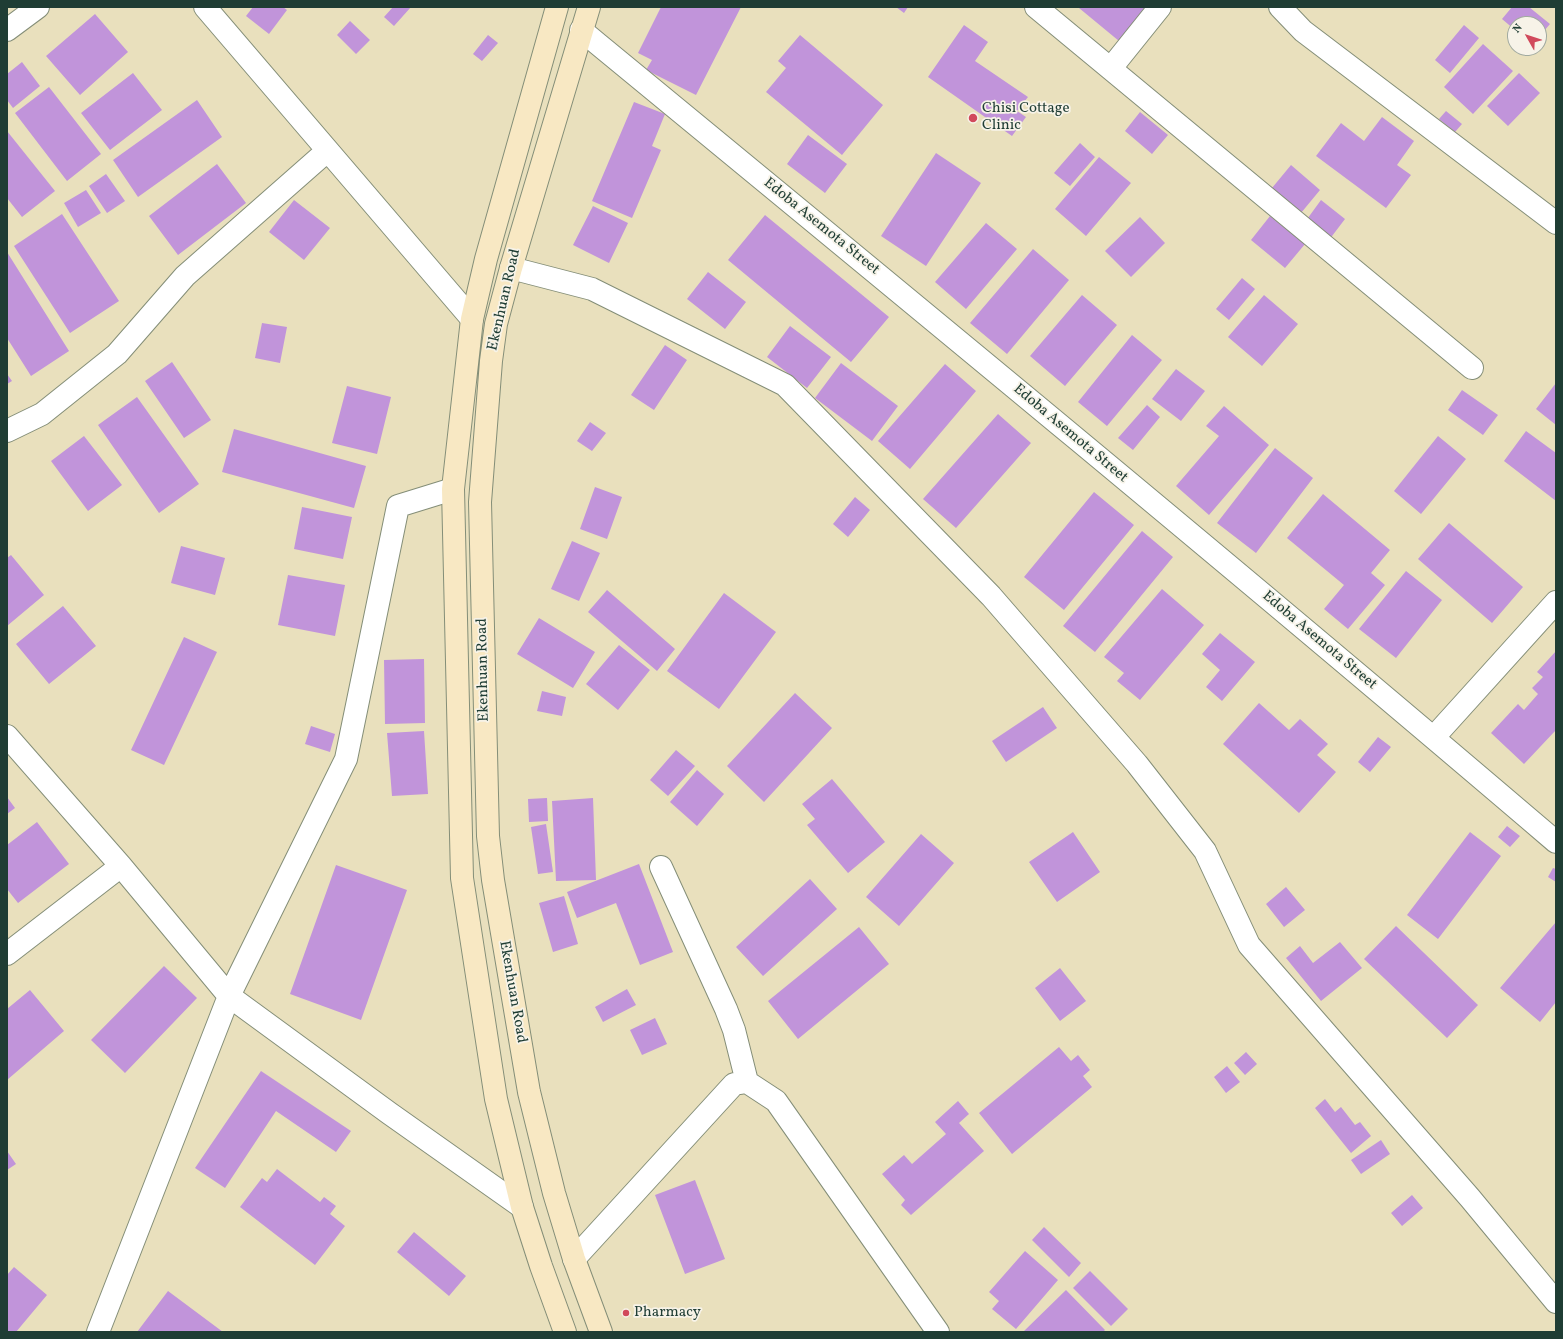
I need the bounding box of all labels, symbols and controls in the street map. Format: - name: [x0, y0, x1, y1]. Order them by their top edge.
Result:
- north arrow: [1507, 16, 1547, 56]
- text: N: [1510, 21, 1526, 37]
- place label: Chisi Cottage Clinic: [982, 100, 1070, 135]
- marker: Chisi Cottage Clinic: [967, 112, 979, 124]
- street label: Edoba Asemota Street: [759, 175, 883, 279]
- street label: Ekenhuan Road: [485, 247, 525, 353]
- street label: Edoba Asemota Street: [1009, 381, 1131, 487]
- street label: Edoba Asemota Street: [1258, 588, 1380, 694]
- street label: Ekenhuan Road: [474, 618, 494, 722]
- street label: Ekenhuan Road: [494, 939, 530, 1045]
- place label: Pharmacy: [634, 1304, 701, 1322]
- marker: Pharmacy: [621, 1308, 631, 1318]

